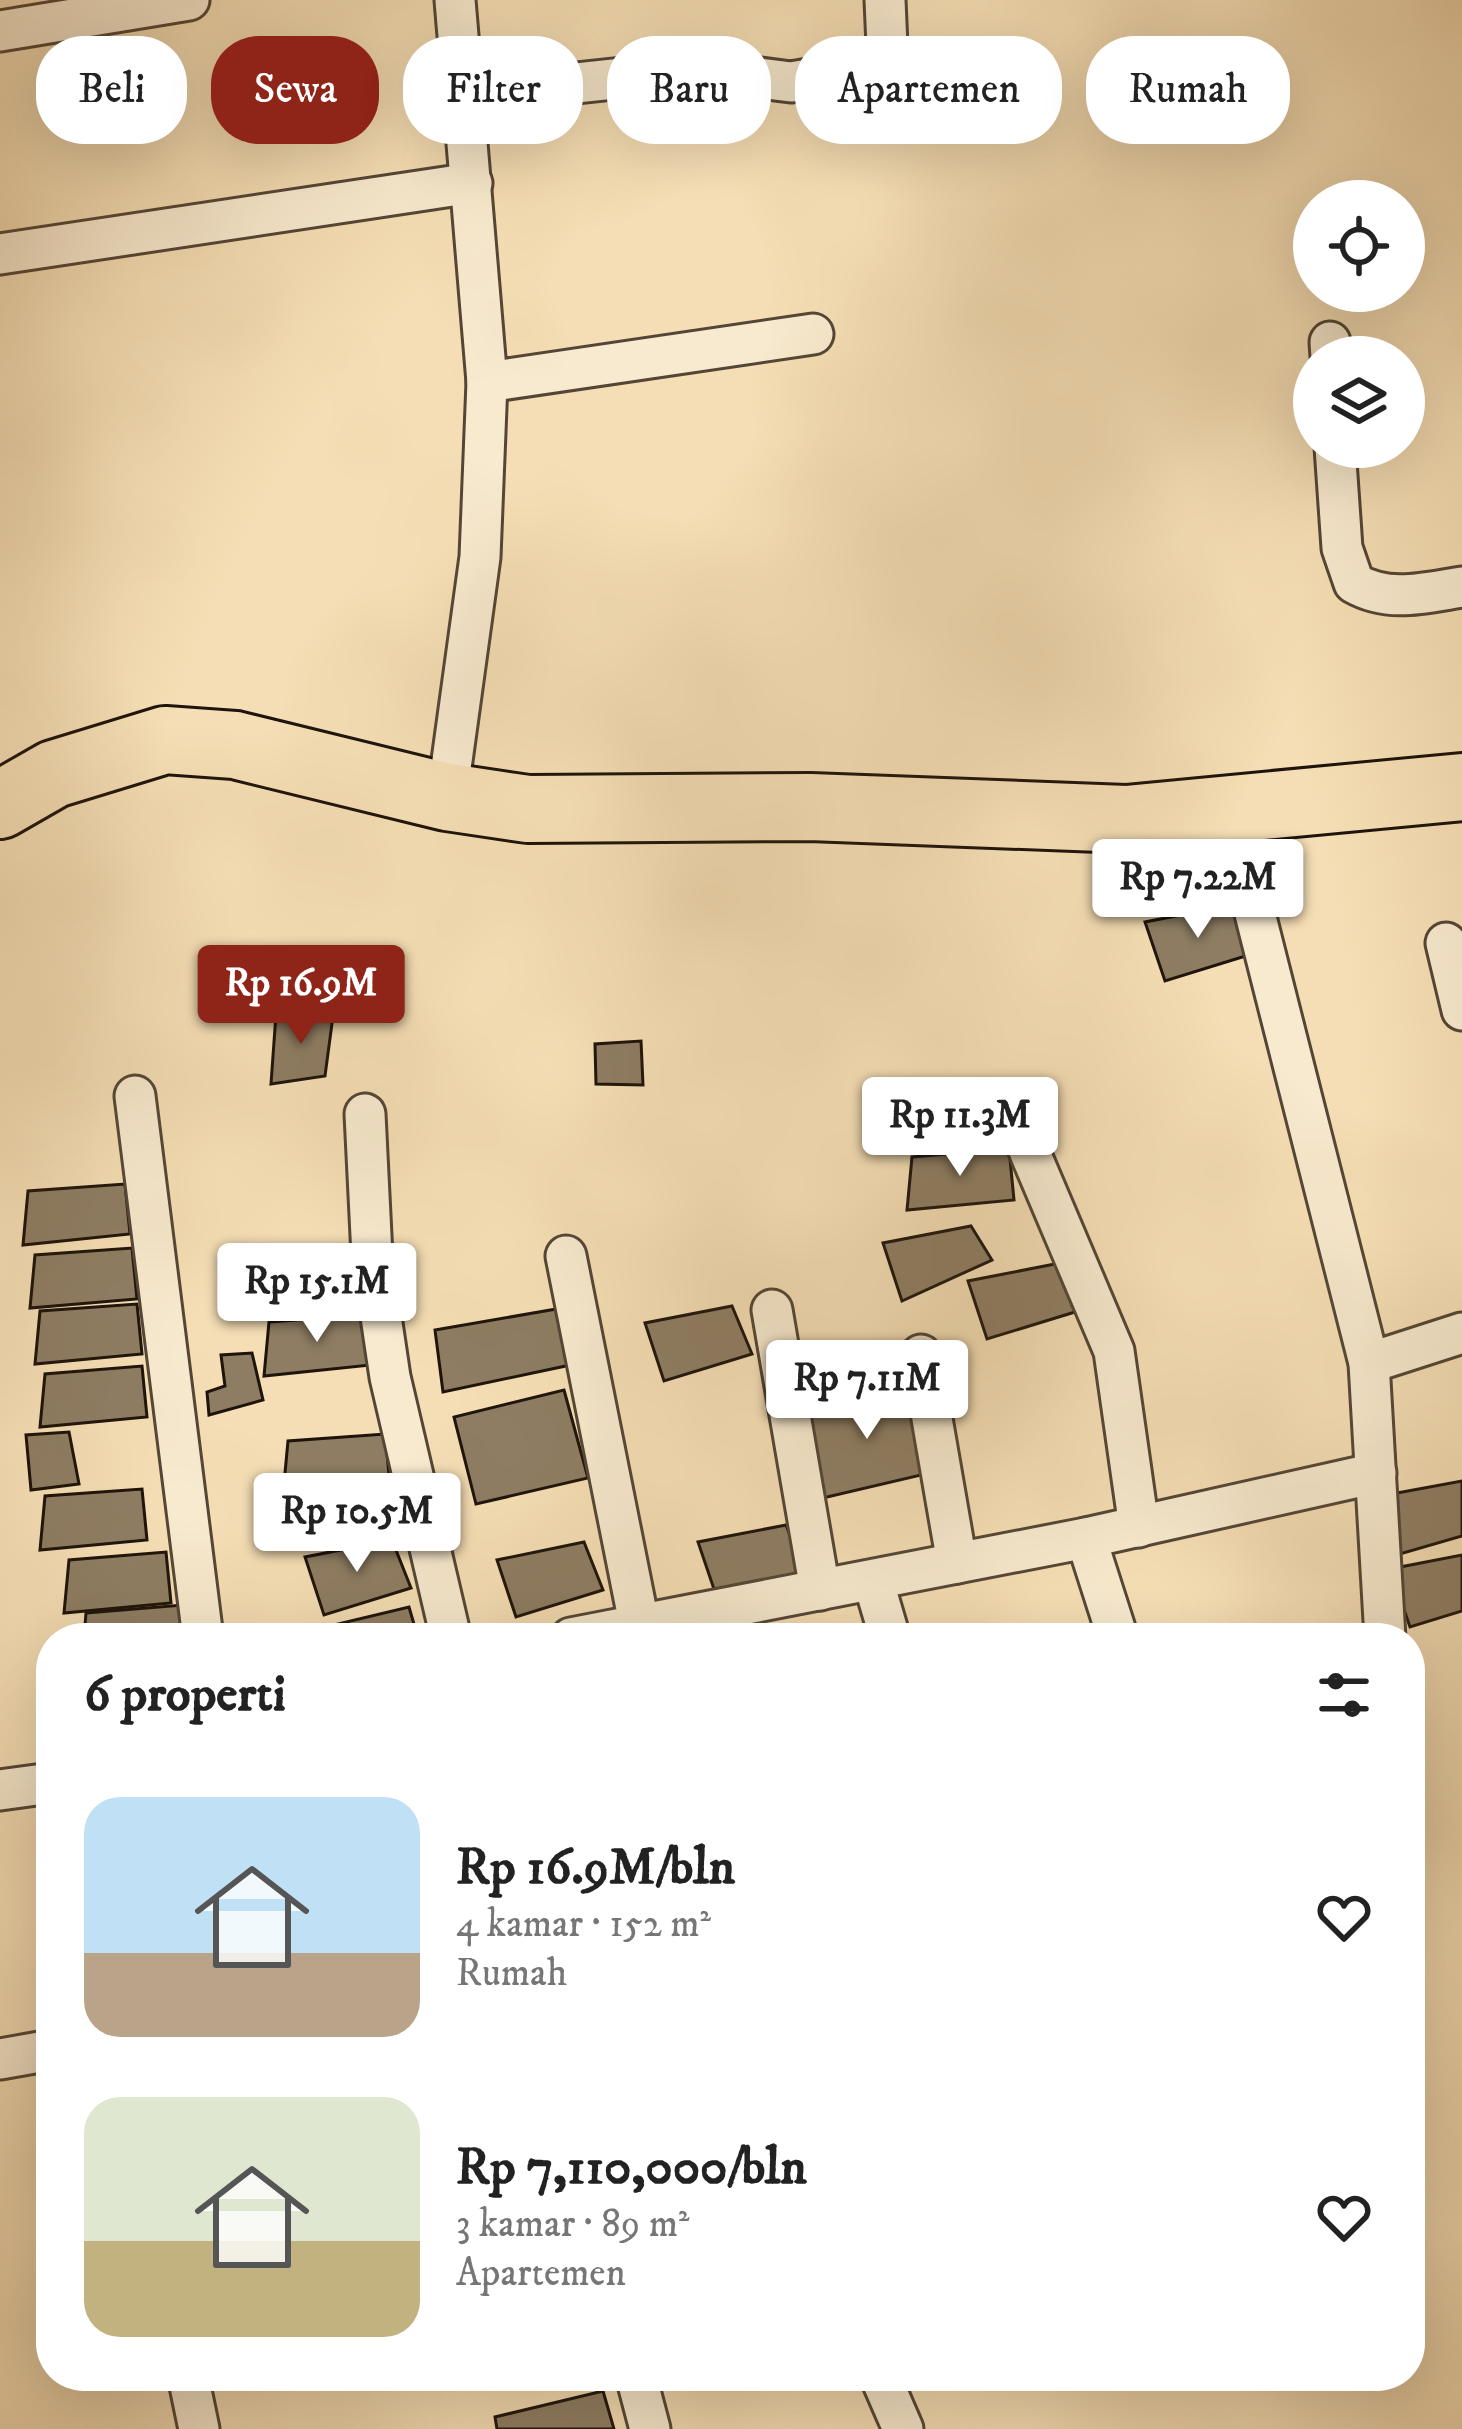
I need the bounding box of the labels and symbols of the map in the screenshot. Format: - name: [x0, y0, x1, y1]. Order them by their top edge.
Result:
- pin: Rp 7.22M: [1074, 839, 1322, 941]
- pin: Rp 16.9M: [177, 945, 425, 1047]
- pin: Rp 11.3M: [836, 1077, 1084, 1179]
- pin: Rp 15.1M: [193, 1243, 441, 1345]
- pin: Rp 7.11M: [743, 1340, 991, 1442]
- pin: Rp 10.5M: [233, 1473, 481, 1575]

